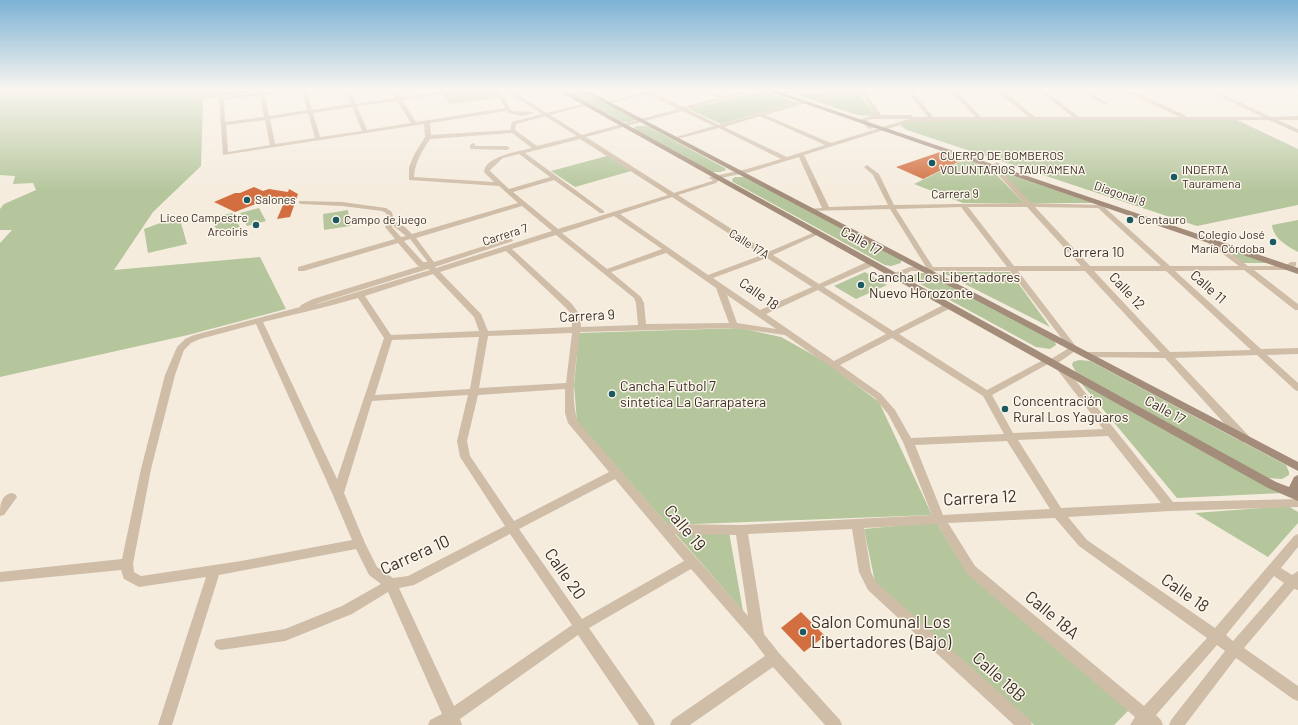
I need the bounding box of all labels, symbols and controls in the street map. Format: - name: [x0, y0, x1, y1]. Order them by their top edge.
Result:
- place label: CUERPO DE BOMBEROS VOLUNTARIOS TAURAMENA: [940, 149, 1085, 177]
- marker: CUERPO DE BOMBEROS VOLUNTARIOS TAURAMENA: [927, 158, 937, 168]
- place label: INDERTA Tauramena: [1182, 163, 1241, 191]
- marker: INDERTA Tauramena: [1169, 172, 1179, 182]
- street label: Diagonal 8: [1092, 178, 1148, 210]
- street label: Carrera 9: [931, 186, 979, 202]
- place label: Salones: [255, 193, 296, 207]
- marker: Salones: [242, 195, 252, 205]
- place label: Liceo Campestre Arcoiris: [160, 211, 248, 239]
- place label: Campo de juego: [344, 213, 427, 227]
- place label: Centauro: [1138, 213, 1186, 227]
- marker: Campo de juego: [331, 215, 341, 225]
- marker: Centauro: [1125, 215, 1135, 225]
- marker: Liceo Campestre Arcoiris: [251, 220, 261, 230]
- street label: Carrera 7: [480, 221, 530, 249]
- street label: Calle 17: [838, 223, 884, 259]
- street label: Calle 17A: [726, 226, 772, 262]
- place label: Colegio José María Córdoba: [1191, 228, 1265, 256]
- marker: Colegio José María Córdoba: [1268, 237, 1278, 247]
- street label: Carrera 10: [1064, 244, 1124, 260]
- street label: Calle 11: [1187, 267, 1229, 307]
- place label: Cancha Los Libertadores Nuevo Horozonte: [869, 269, 1020, 302]
- street label: Calle 12: [1106, 269, 1148, 313]
- street label: Calle 18: [736, 274, 782, 314]
- marker: Cancha Los Libertadores Nuevo Horozonte: [856, 280, 866, 290]
- street label: Carrera 9: [559, 306, 615, 326]
- place label: Cancha Futbol 7 sintetica La Garrapatera: [620, 378, 766, 410]
- marker: Cancha Futbol 7 sintetica La Garrapatera: [607, 389, 617, 399]
- street label: Calle 17: [1142, 392, 1188, 428]
- place label: Concentración Rural Los Yaguaros: [1013, 393, 1128, 426]
- marker: Concentración Rural Los Yaguaros: [1000, 404, 1010, 414]
- street label: Carrera 12: [943, 486, 1017, 510]
- street label: Calle 19: [660, 501, 710, 555]
- street label: Carrera 10: [377, 531, 453, 579]
- street label: Calle 20: [540, 544, 590, 604]
- street label: Calle 18: [1157, 569, 1213, 617]
- street label: Calle 18A: [1021, 587, 1083, 643]
- place label: Salon Comunal Los Libertadores (Bajo): [811, 612, 951, 652]
- marker: Salon Comunal Los Libertadores (Bajo): [798, 627, 808, 637]
- street label: Calle 18B: [968, 648, 1030, 706]

